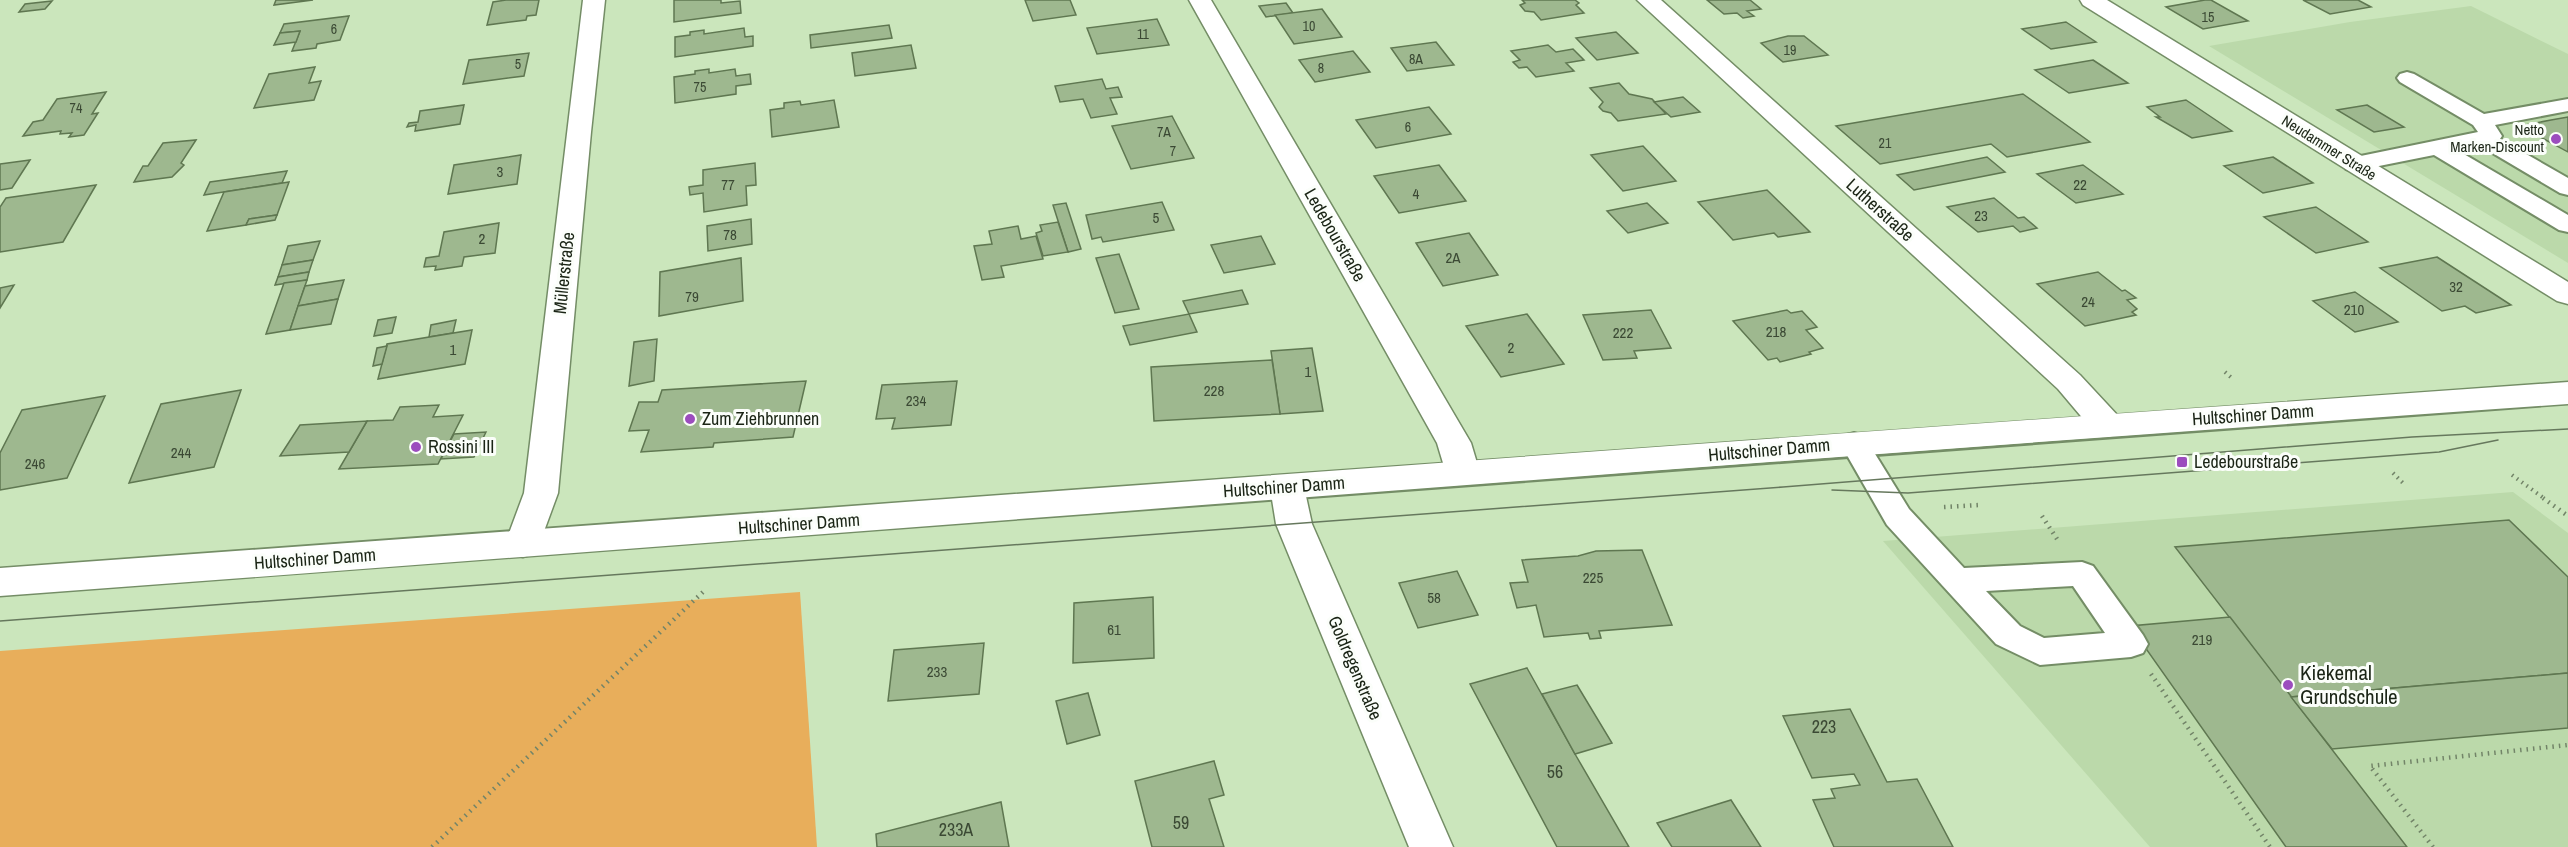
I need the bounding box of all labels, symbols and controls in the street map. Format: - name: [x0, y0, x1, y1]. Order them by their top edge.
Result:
- house number: 15: [2202, 8, 2214, 26]
- house number: 10: [1303, 17, 1315, 35]
- house number: 6: [331, 20, 337, 38]
- house number: 11: [1137, 25, 1150, 43]
- house number: 19: [1784, 41, 1796, 59]
- house number: 8A: [1409, 50, 1423, 68]
- house number: 5: [515, 55, 521, 73]
- house number: 8: [1318, 59, 1324, 77]
- house number: 75: [694, 78, 706, 96]
- house number: 74: [70, 99, 83, 117]
- street label: Neudammer Straße: [2278, 110, 2381, 185]
- house number: 6: [1405, 118, 1411, 136]
- place label: Netto Marken-Discount: [2450, 119, 2545, 157]
- house number: 7A: [1157, 123, 1171, 141]
- marker: Netto Marken-Discount: [2549, 132, 2563, 146]
- house number: 21: [1879, 134, 1892, 152]
- house number: 7: [1170, 142, 1176, 160]
- house number: 3: [497, 161, 504, 182]
- street label: Lutherstraße: [1841, 172, 1920, 247]
- house number: 77: [721, 174, 735, 195]
- house number: 22: [2073, 174, 2087, 195]
- street label: Ledebourstraße: [1299, 183, 1372, 286]
- house number: 4: [1413, 183, 1420, 204]
- house number: 23: [1974, 205, 1988, 226]
- house number: 5: [1153, 207, 1160, 228]
- house number: 78: [723, 224, 737, 245]
- house number: 2: [479, 228, 486, 249]
- street label: Müllerstraße: [547, 231, 580, 315]
- house number: 2A: [1445, 247, 1461, 268]
- house number: 32: [2449, 276, 2463, 297]
- house number: 79: [685, 286, 699, 307]
- house number: 24: [2081, 291, 2095, 312]
- house number: 210: [2344, 299, 2364, 320]
- house number: 218: [1766, 321, 1786, 342]
- house number: 222: [1613, 322, 1633, 343]
- house number: 2: [1508, 337, 1515, 358]
- house number: 1: [450, 339, 457, 360]
- house number: 1: [1305, 361, 1312, 382]
- house number: 228: [1204, 380, 1224, 401]
- house number: 234: [906, 390, 926, 411]
- street label: Hultschiner Damm: [2191, 398, 2315, 431]
- place label: Zum Ziehbrunnen: [702, 406, 819, 431]
- marker: Zum Ziehbrunnen: [683, 412, 697, 426]
- street label: Hultschiner Damm: [1707, 432, 1831, 467]
- place label: Rossini III: [428, 434, 494, 459]
- marker: Rossini III: [409, 440, 423, 454]
- house number: 244: [171, 442, 191, 463]
- place label: Ledebourstraße: [2194, 449, 2298, 474]
- house number: 246: [25, 453, 45, 474]
- marker: Ledebourstraße: [2175, 455, 2189, 469]
- street label: Hultschiner Damm: [1222, 470, 1346, 503]
- street label: Hultschiner Damm: [737, 507, 861, 540]
- street label: Hultschiner Damm: [253, 542, 377, 575]
- house number: 225: [1583, 567, 1603, 588]
- house number: 58: [1427, 587, 1441, 608]
- street label: Goldregenstraße: [1322, 612, 1389, 724]
- house number: 61: [1107, 619, 1121, 640]
- house number: 219: [2192, 629, 2212, 650]
- place label: Kiekemal Grundschule: [2300, 658, 2398, 711]
- house number: 233: [927, 661, 947, 682]
- marker: Kiekemal Grundschule: [2281, 678, 2295, 692]
- house number: 223: [1812, 714, 1836, 739]
- house number: 56: [1547, 759, 1563, 784]
- house number: 59: [1173, 810, 1189, 835]
- house number: 233A: [939, 817, 973, 842]

